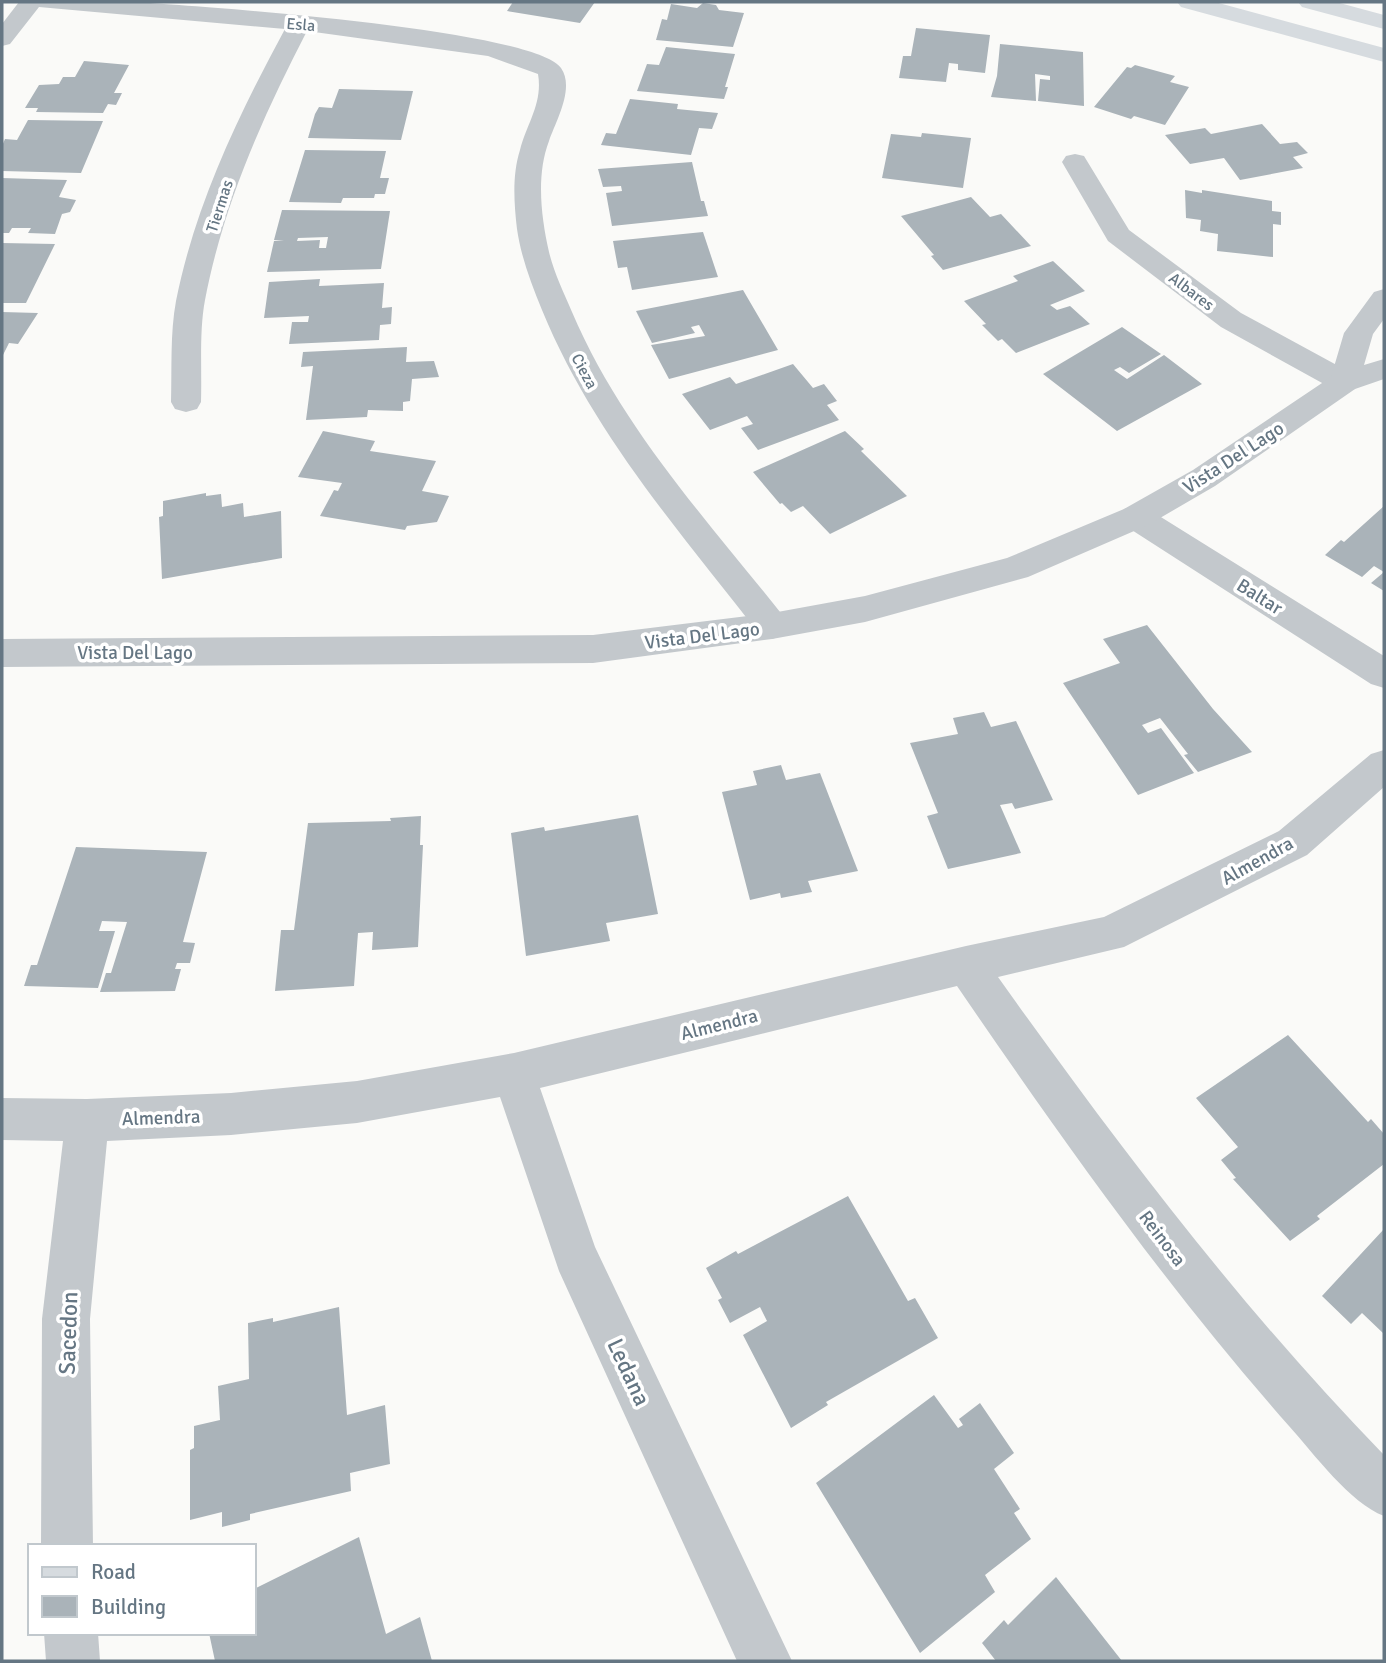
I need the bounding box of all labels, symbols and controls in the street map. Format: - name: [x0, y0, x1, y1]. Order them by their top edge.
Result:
- street label: Esla: [286, 14, 316, 36]
- street label: Tiermas: [202, 178, 238, 235]
- street label: Albares: [1165, 268, 1218, 315]
- street label: Cieza: [567, 350, 602, 393]
- street label: Vista Del Lago: [1179, 416, 1289, 499]
- street label: Baltar: [1232, 574, 1287, 620]
- street label: Vista Del Lago: [643, 617, 761, 655]
- street label: Vista Del Lago: [77, 641, 193, 665]
- street label: Almendra: [1217, 831, 1298, 890]
- street label: Almendra: [678, 1004, 760, 1046]
- street label: Almendra: [121, 1105, 201, 1131]
- street label: Reinosa: [1133, 1206, 1191, 1271]
- street label: Sacedon: [53, 1291, 84, 1375]
- street label: Ledana: [600, 1334, 657, 1411]
- legend: [28, 1544, 256, 1635]
- text: Road: [91, 1559, 136, 1585]
- text: Building: [91, 1594, 166, 1620]

